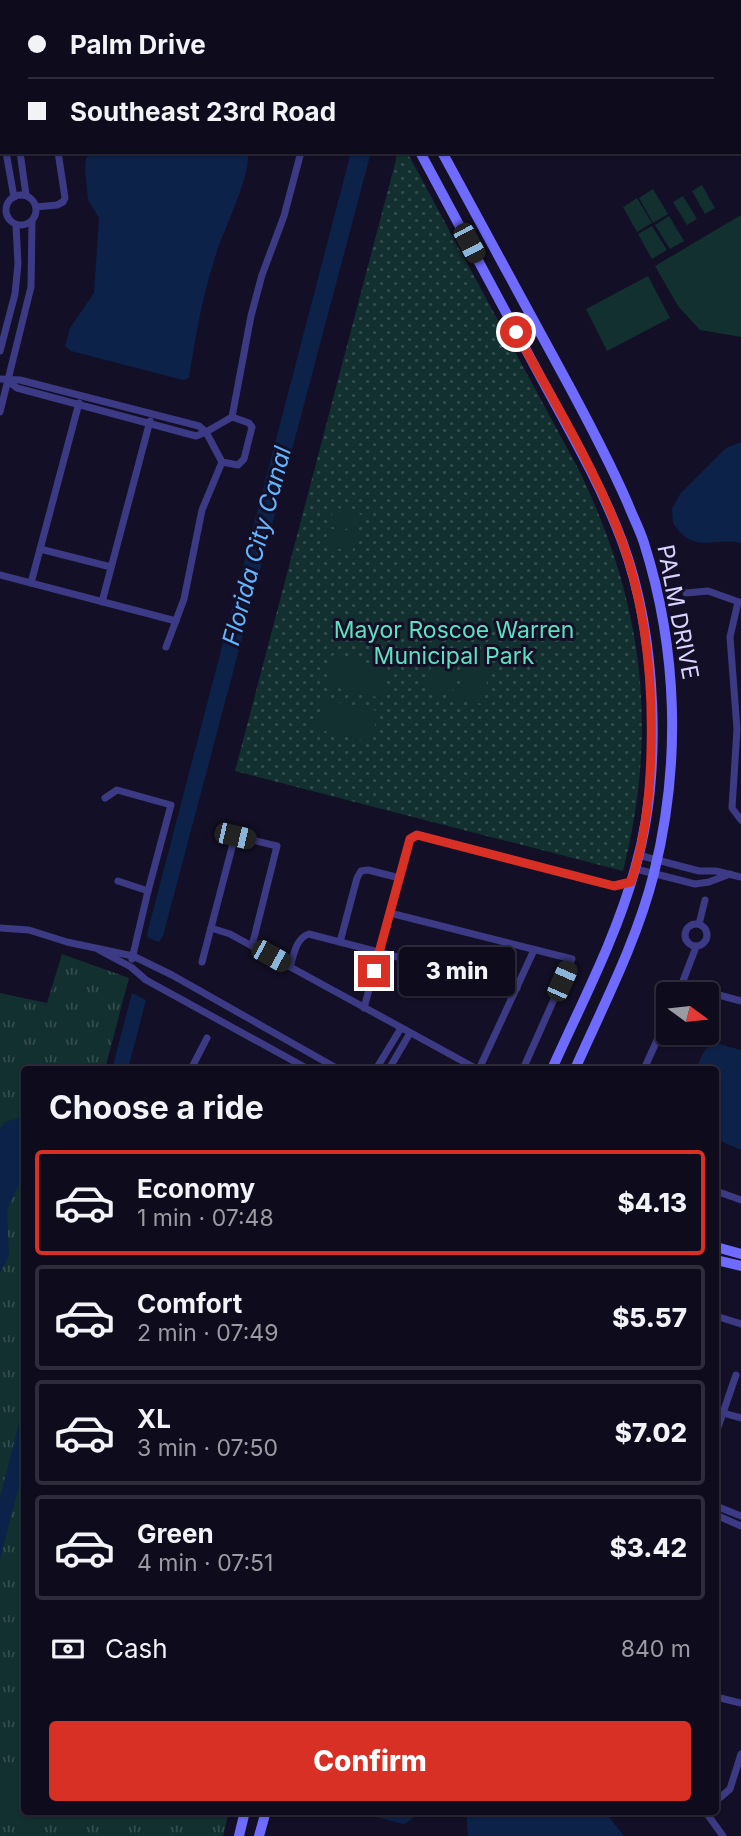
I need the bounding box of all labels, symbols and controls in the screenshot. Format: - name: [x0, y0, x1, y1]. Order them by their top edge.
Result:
- text: Palm Drive: [70, 29, 206, 60]
- text: Southeast 23rd Road: [70, 96, 336, 127]
- car: [450, 220, 489, 266]
- route start: [500, 316, 532, 348]
- water label: Florida City Canal: [216, 443, 297, 649]
- street label: PALM DRIVE: [651, 542, 705, 682]
- park label: Mayor Roscoe Warren Municipal Park: [334, 616, 574, 670]
- car: [213, 821, 258, 851]
- car: [248, 937, 295, 975]
- callout: 3 min: [398, 946, 514, 996]
- route end: [358, 955, 390, 987]
- text: 3 min: [426, 957, 488, 985]
- car: [544, 958, 581, 1004]
- north arrow: [656, 982, 719, 1045]
- map controls: [656, 982, 719, 1045]
- text: Choose a ride: [49, 1088, 264, 1127]
- icon: car: [53, 1171, 116, 1234]
- text: Economy: [137, 1173, 255, 1204]
- text: $4.13: [617, 1187, 687, 1218]
- text: 1 min · 07:48: [137, 1204, 274, 1232]
- icon: car: [53, 1286, 116, 1349]
- text: Comfort: [137, 1288, 242, 1319]
- text: $5.57: [612, 1302, 687, 1333]
- text: 2 min · 07:49: [137, 1319, 278, 1347]
- icon: car: [53, 1401, 116, 1464]
- text: XL: [137, 1403, 171, 1434]
- text: $7.02: [615, 1417, 687, 1448]
- text: 3 min · 07:50: [137, 1434, 278, 1462]
- icon: car: [53, 1516, 116, 1579]
- text: Green: [137, 1518, 214, 1549]
- text: $3.42: [610, 1532, 687, 1563]
- text: 4 min · 07:51: [137, 1549, 273, 1577]
- icon: cash: [49, 1630, 87, 1668]
- text: Cash: [105, 1633, 168, 1664]
- text: 840 m: [621, 1635, 691, 1663]
- button: Confirm: [49, 1721, 691, 1801]

